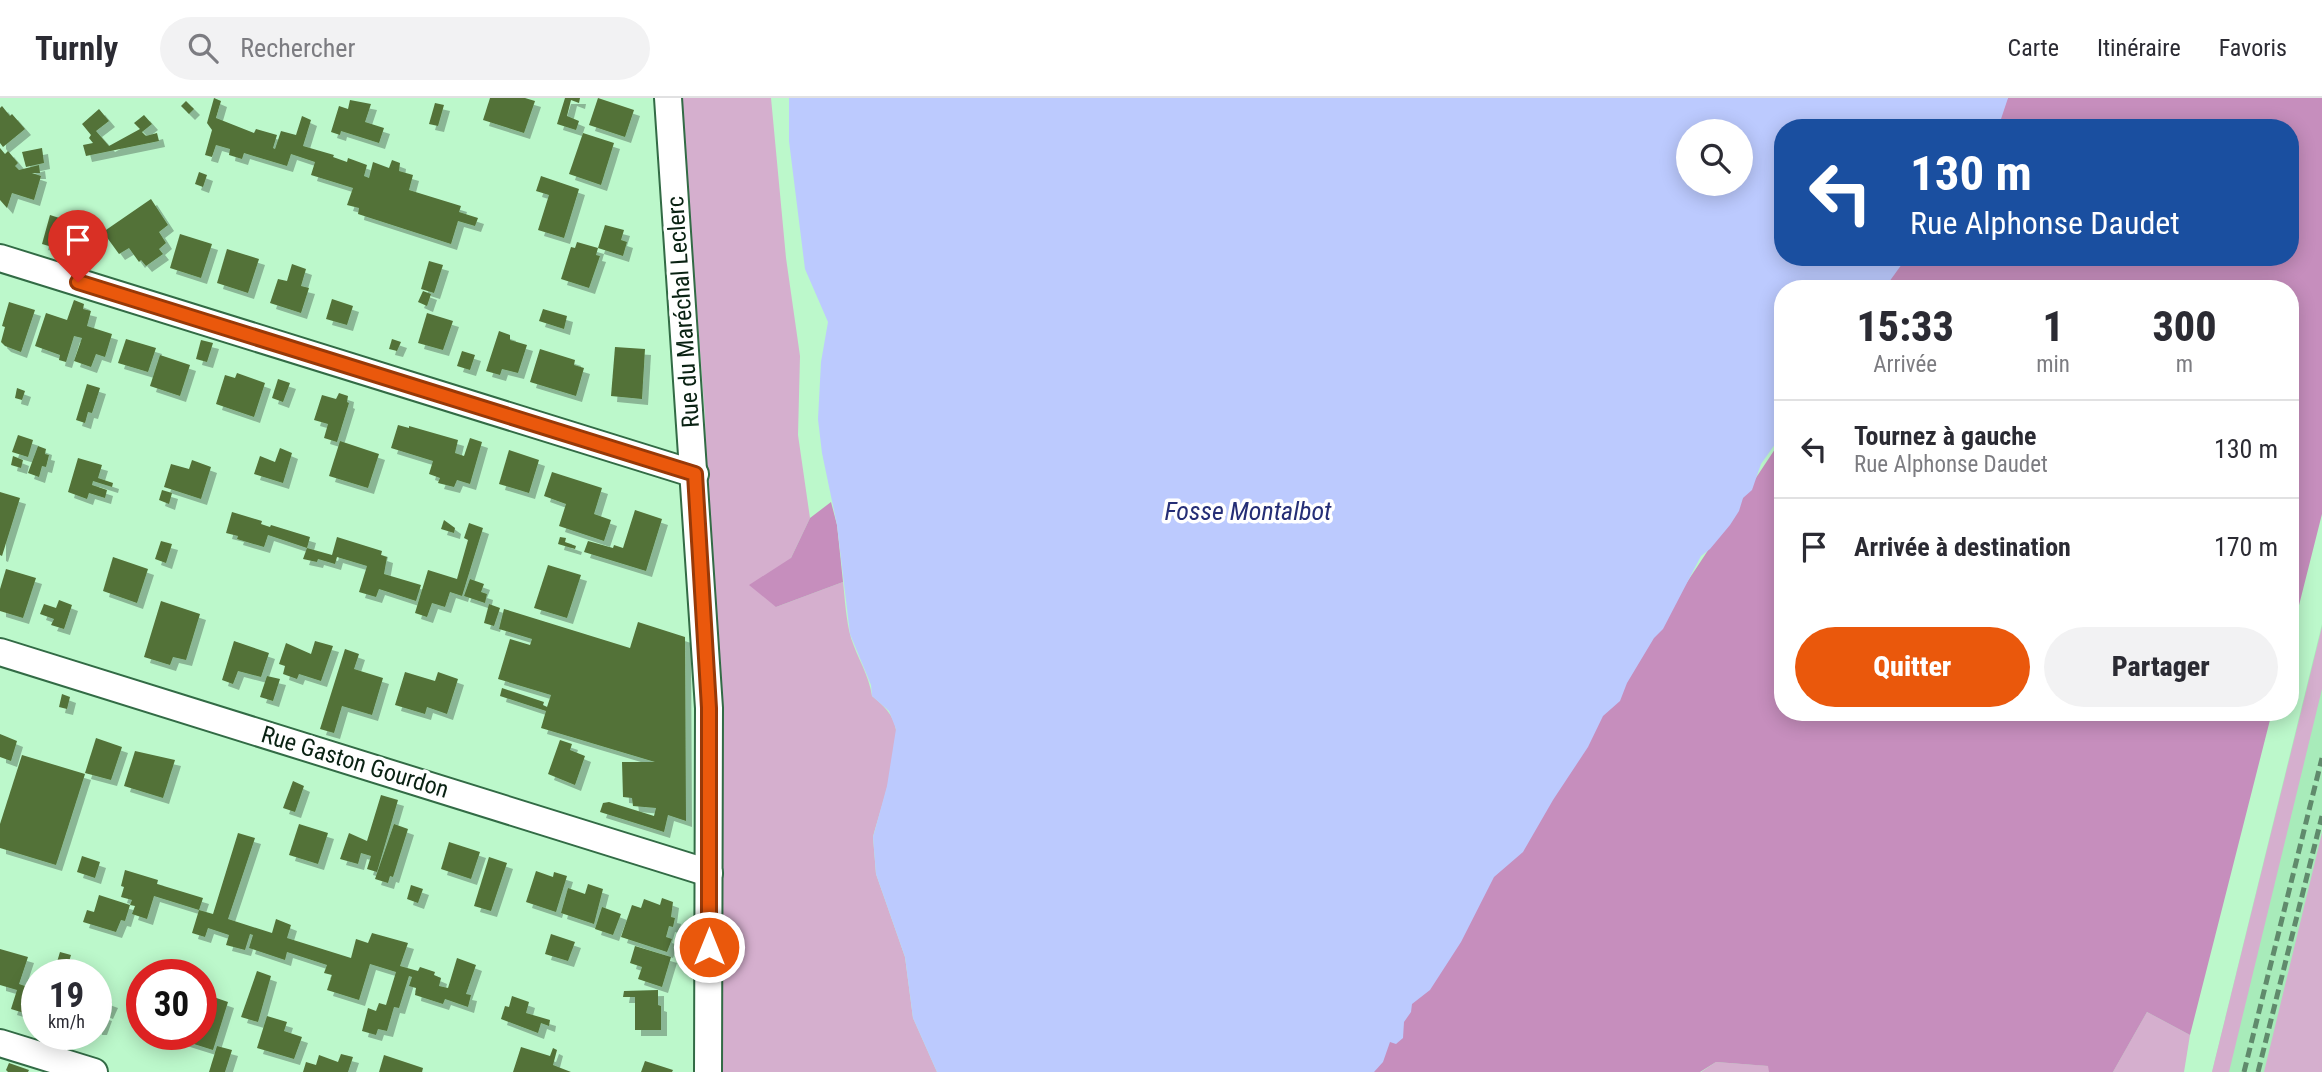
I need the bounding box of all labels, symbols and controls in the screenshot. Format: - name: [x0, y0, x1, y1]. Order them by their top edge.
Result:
- search box: [160, 17, 650, 80]
- text: Turnly: [35, 29, 118, 68]
- icon: search: [184, 29, 222, 67]
- text: Rechercher: [240, 33, 355, 63]
- text: Carte: [2008, 34, 2059, 62]
- text: Itinéraire: [2097, 34, 2181, 62]
- text: Favoris: [2219, 34, 2287, 62]
- map controls: [1676, 119, 1753, 196]
- button: search: [1676, 119, 1753, 196]
- text: 130 m: [1910, 145, 2032, 202]
- icon: left: [1795, 147, 1886, 238]
- street label: Rue du Maréchal Leclerc: [661, 195, 705, 429]
- text: Rue Alphonse Daudet: [1910, 204, 2180, 242]
- pin: [48, 210, 108, 282]
- icon: arrive: [59, 221, 97, 259]
- text: 15:33: [1856, 302, 1954, 351]
- text: 1: [2042, 302, 2064, 351]
- text: 300: [2152, 302, 2217, 351]
- text: Arrivée: [1873, 351, 1937, 378]
- text: min: [2036, 351, 2070, 378]
- text: m: [2176, 351, 2193, 378]
- text: Tournez à gauche: [1854, 421, 2036, 451]
- icon: left: [1795, 430, 1833, 468]
- text: 130 m: [2214, 434, 2278, 464]
- text: Rue Alphonse Daudet: [1854, 451, 2048, 478]
- water label: Fosse Montalbot: [1164, 496, 1332, 526]
- icon: arrive: [1795, 528, 1833, 566]
- text: Arrivée à destination: [1854, 532, 2071, 562]
- text: 170 m: [2214, 532, 2278, 562]
- button: Quitter: [1795, 627, 2030, 707]
- button: Partager: [2044, 627, 2278, 707]
- street label: Rue Gaston Gourdon: [258, 720, 452, 804]
- position arrow: [672, 910, 746, 984]
- speed limit sign: 30: [126, 959, 217, 1050]
- text: 19: [49, 975, 84, 1016]
- text: km/h: [48, 1011, 85, 1032]

